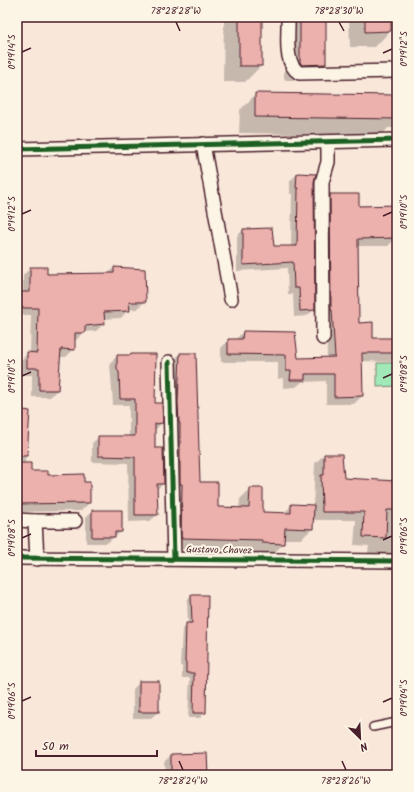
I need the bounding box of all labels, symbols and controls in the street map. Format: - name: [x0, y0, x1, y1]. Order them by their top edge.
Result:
- text: 78°28'28"W: [151, 3, 201, 19]
- text: 78°28'30"W: [314, 3, 364, 19]
- text: 0°19'12"S: [396, 31, 412, 67]
- text: 0°19'14"S: [4, 34, 20, 70]
- text: 0°19'10"S: [396, 194, 412, 229]
- text: 0°19'12"S: [4, 196, 20, 232]
- text: 0°19'08"S: [396, 355, 412, 393]
- text: 0°19'10"S: [4, 358, 20, 393]
- text: 0°19'06"S: [396, 517, 412, 555]
- text: 0°19'08"S: [4, 519, 20, 557]
- street label: Gustavo Chavez: [186, 541, 253, 559]
- text: 0°19'04"S: [396, 679, 412, 717]
- text: 0°19'06"S: [4, 682, 20, 720]
- north arrow: [340, 718, 380, 758]
- scale bar: [36, 732, 157, 758]
- text: 50 m: [42, 737, 69, 756]
- text: N: [357, 737, 370, 756]
- text: 78°28'24"W: [158, 773, 208, 789]
- text: 78°28'26"W: [321, 773, 371, 789]

